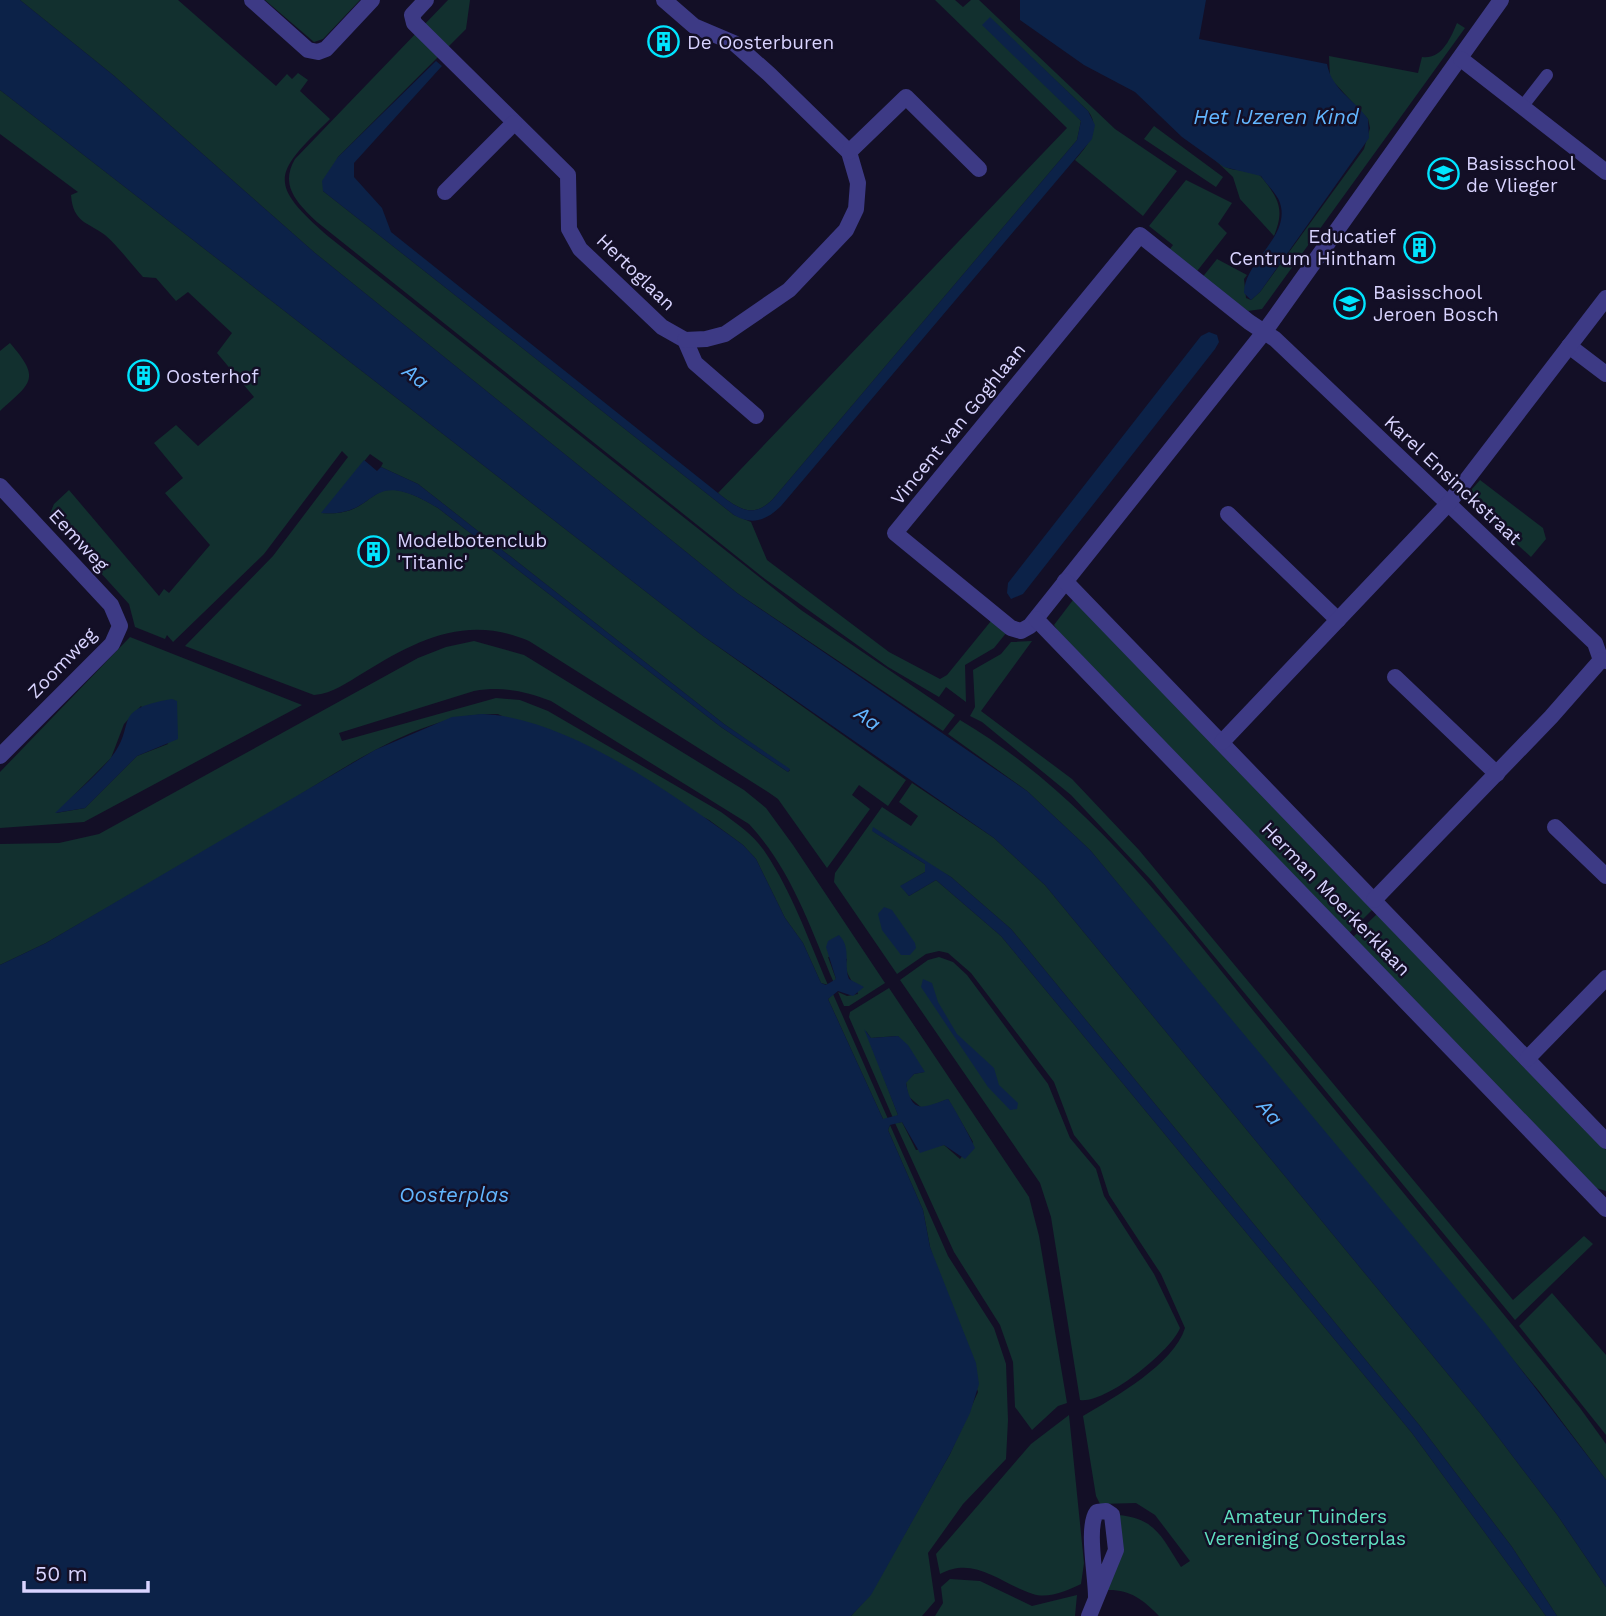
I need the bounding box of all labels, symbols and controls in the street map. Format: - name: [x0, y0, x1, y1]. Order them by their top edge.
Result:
- building icon: De Oosterburen: [647, 25, 681, 59]
- place label: De Oosterburen: [687, 31, 834, 54]
- water label: Het IJzeren Kind: [1193, 104, 1360, 129]
- place label: Basisschool de Vlieger: [1466, 152, 1575, 197]
- school or university icon: Basisschool de Vlieger: [1426, 157, 1460, 191]
- place label: Educatief Centrum Hintham: [1229, 225, 1397, 270]
- street label: Hertoglaan: [592, 229, 680, 315]
- building icon: Educatief Centrum Hintham: [1402, 230, 1436, 264]
- place label: Basisschool Jeroen Bosch: [1373, 281, 1499, 326]
- school or university icon: Basisschool Jeroen Bosch: [1333, 286, 1367, 320]
- street label: Vincent van Goghlaan: [886, 339, 1030, 509]
- water label: Aa: [397, 357, 434, 394]
- building icon: Oosterhof: [126, 359, 160, 393]
- place label: Oosterhof: [166, 365, 259, 388]
- street label: Karel Ensinckstraat: [1380, 410, 1526, 550]
- street label: Eemweg: [44, 504, 114, 577]
- place label: Modelbotenclub 'Titanic': [397, 529, 547, 574]
- building icon: Modelbotenclub 'Titanic': [357, 534, 391, 568]
- street label: Zoomweg: [23, 622, 102, 703]
- water label: Aa: [849, 700, 886, 736]
- street label: Herman Moerkerklaan: [1257, 817, 1415, 981]
- water label: Aa: [1251, 1093, 1288, 1130]
- water label: Oosterplas: [399, 1182, 509, 1207]
- park label: Amateur Tuinders Vereniging Oosterplas: [1204, 1505, 1406, 1550]
- scale bar: [24, 1550, 149, 1594]
- text: 50 m: [35, 1561, 87, 1586]

